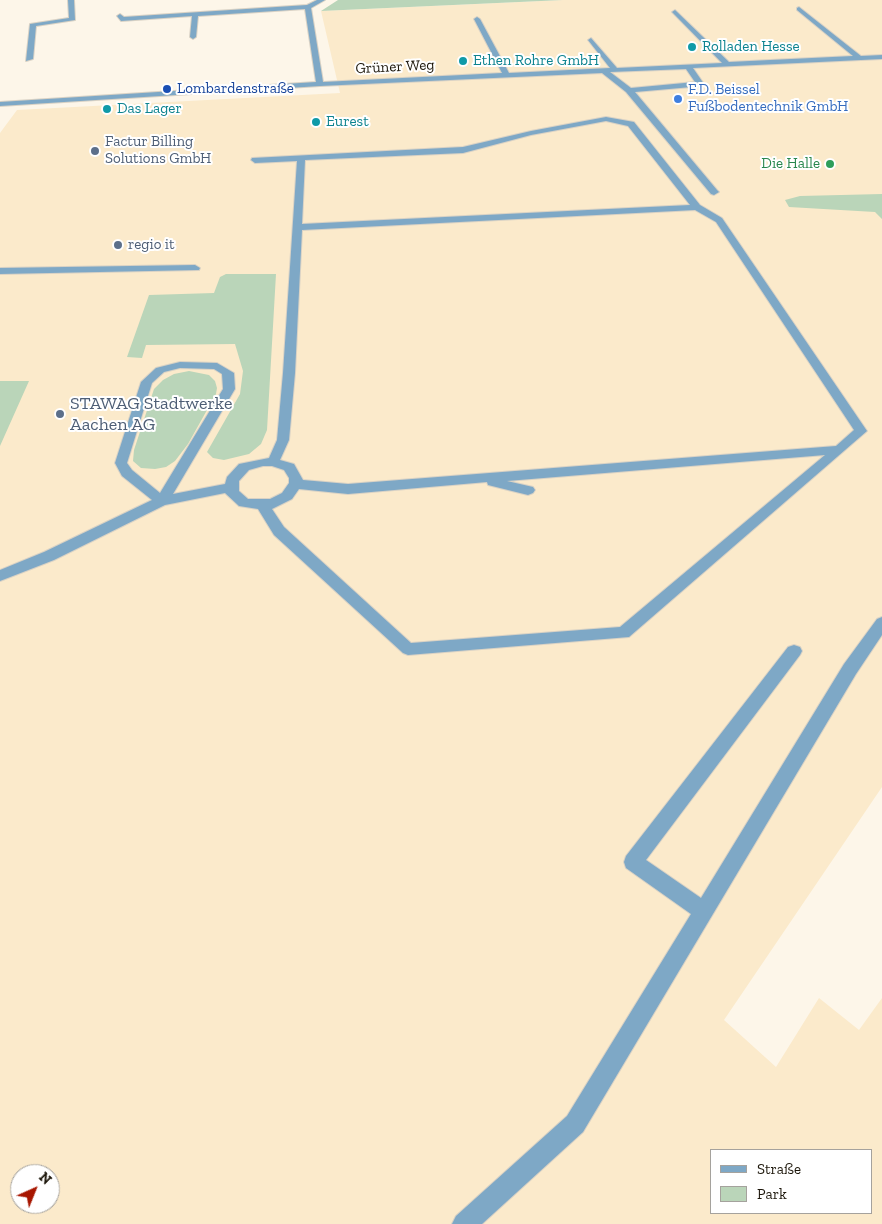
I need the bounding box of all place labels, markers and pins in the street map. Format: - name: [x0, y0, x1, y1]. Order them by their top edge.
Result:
- place label: Rolladen Hesse: [702, 38, 799, 56]
- marker: Rolladen Hesse: [686, 41, 698, 53]
- place label: Ethen Rohre GmbH: [473, 52, 599, 70]
- marker: Ethen Rohre GmbH: [457, 55, 469, 67]
- place label: Lombardenstraße: [177, 80, 294, 98]
- place label: F.D. Beissel Fußbodentechnik GmbH: [688, 81, 848, 116]
- marker: Lombardenstraße: [161, 83, 173, 95]
- marker: F.D. Beissel Fußbodentechnik GmbH: [672, 93, 684, 105]
- place label: Das Lager: [117, 100, 182, 118]
- marker: Das Lager: [101, 103, 113, 115]
- place label: Eurest: [326, 113, 369, 131]
- marker: Eurest: [310, 116, 322, 128]
- place label: Factur Billing Solutions GmbH: [105, 133, 211, 168]
- marker: Factur Billing Solutions GmbH: [89, 145, 101, 157]
- place label: Die Halle: [761, 155, 820, 173]
- marker: Die Halle: [824, 158, 836, 170]
- place label: regio it: [128, 236, 175, 254]
- marker: regio it: [112, 239, 124, 251]
- place label: STAWAG Stadtwerke Aachen AG: [70, 393, 232, 436]
- marker: STAWAG Stadtwerke Aachen AG: [54, 408, 66, 420]

